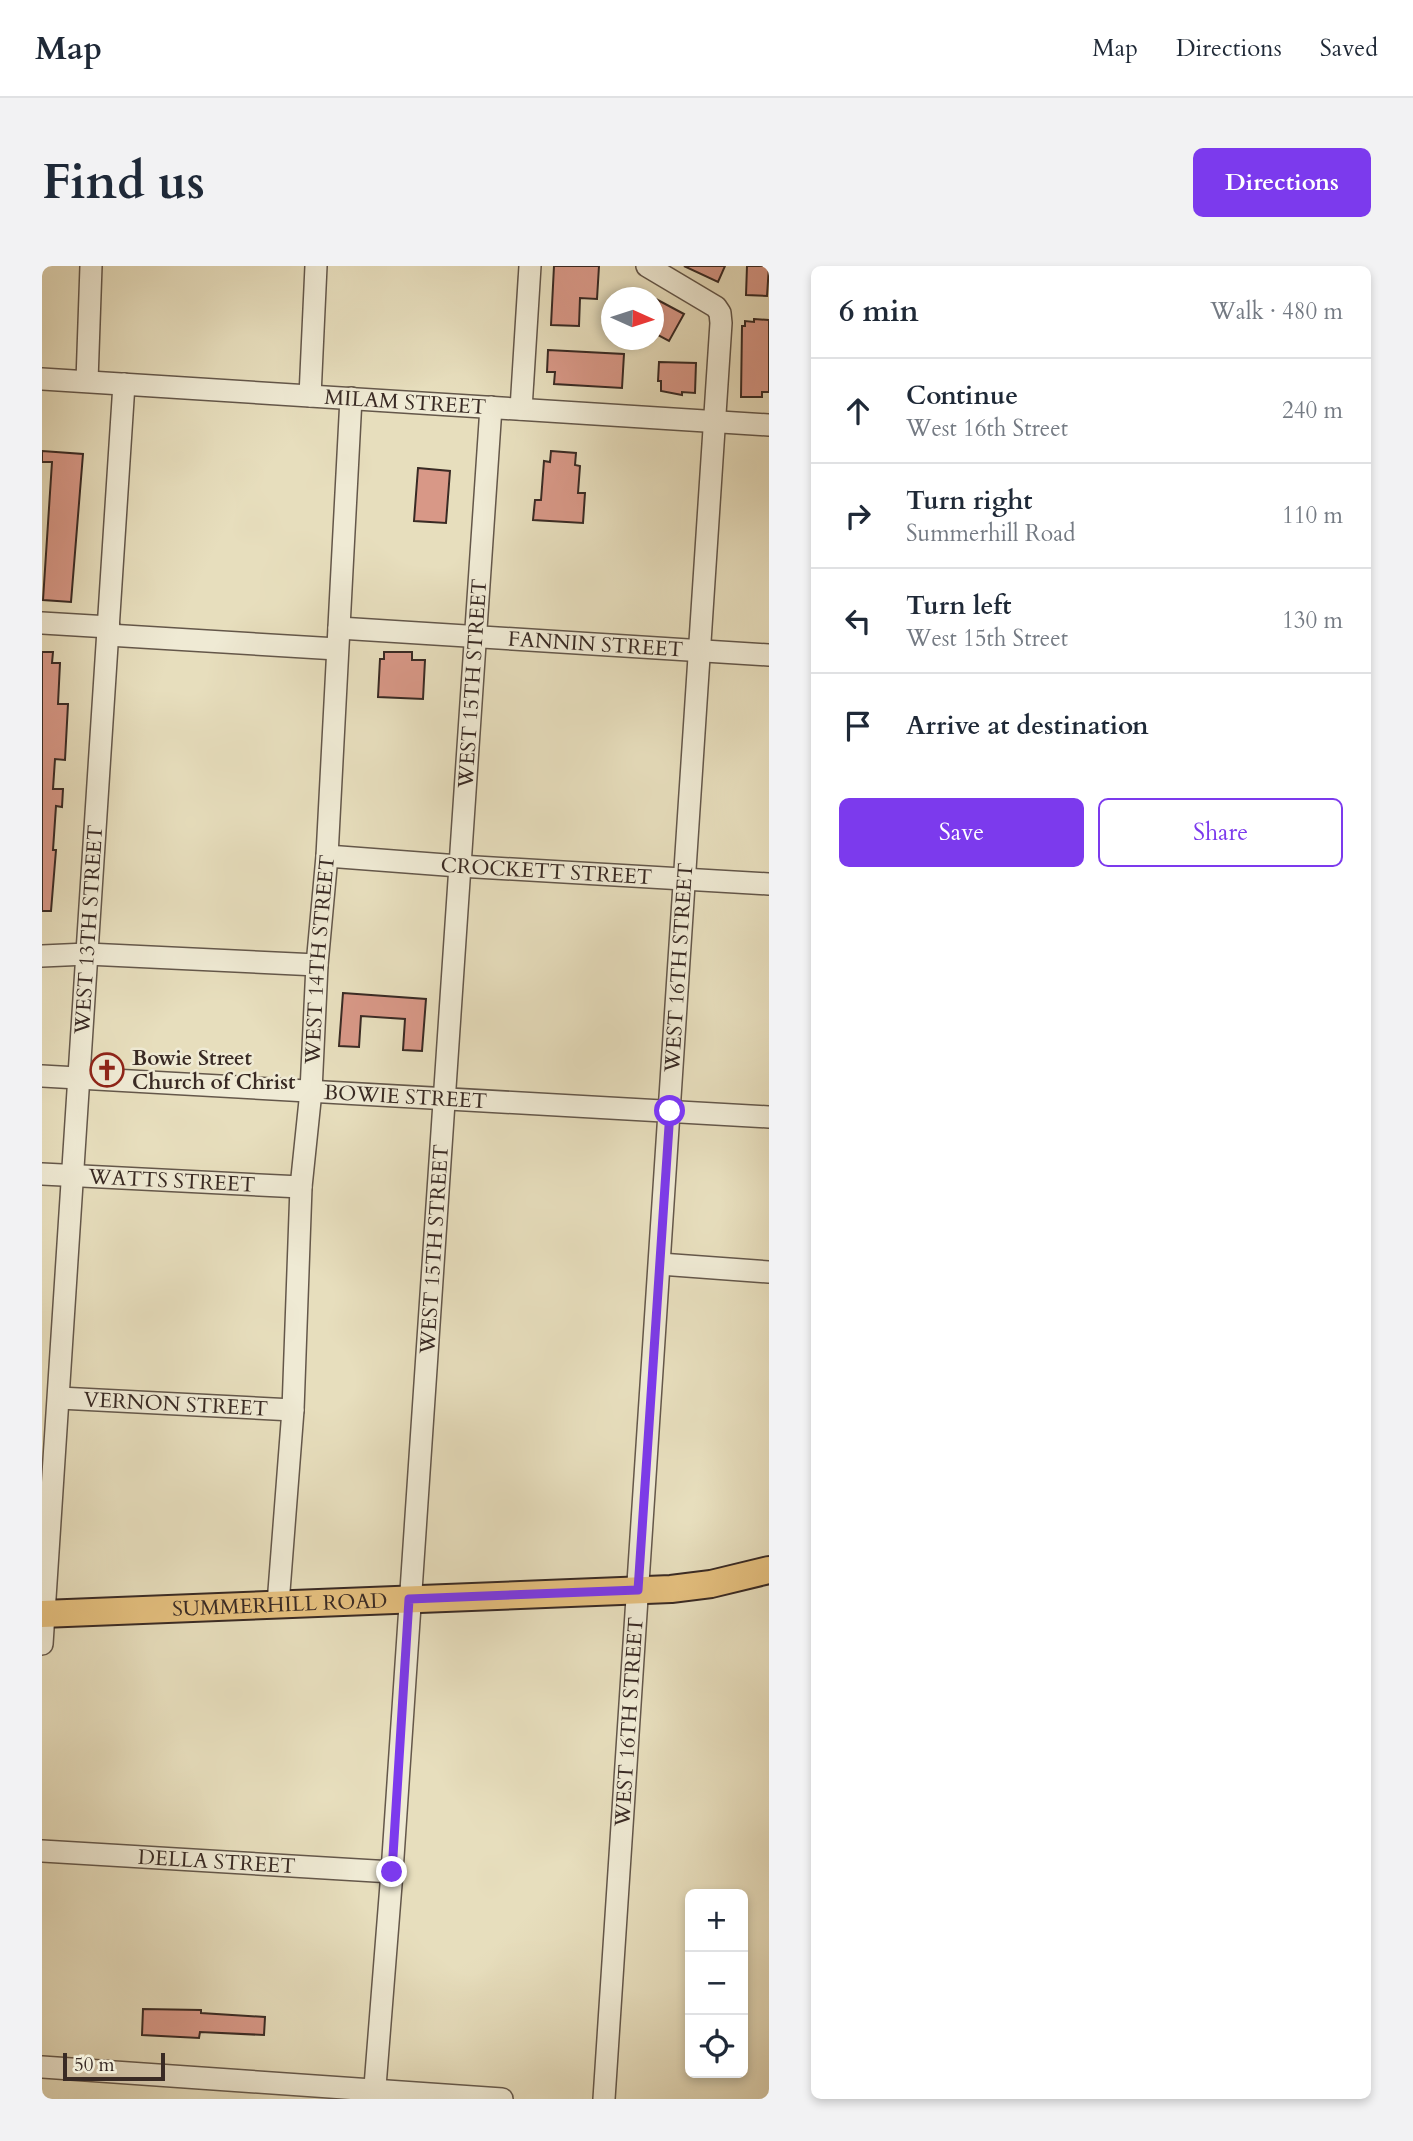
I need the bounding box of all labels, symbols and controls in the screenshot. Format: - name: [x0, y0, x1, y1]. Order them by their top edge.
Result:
- text: Map: [35, 26, 102, 71]
- text: Map: [1092, 32, 1138, 65]
- text: Directions: [1176, 32, 1282, 65]
- text: Saved: [1320, 32, 1378, 65]
- button: Directions: [1193, 148, 1371, 217]
- text: Find us: [42, 149, 205, 216]
- north arrow: [601, 287, 664, 350]
- text: 6 min: [839, 291, 919, 332]
- text: Walk · 480 m: [1210, 296, 1343, 327]
- text: Continue: [906, 378, 1018, 413]
- street label: MILAM STREET: [324, 382, 487, 422]
- icon: ahead: [839, 392, 877, 430]
- text: 240 m: [1282, 395, 1343, 426]
- text: West 16th Street: [906, 413, 1068, 444]
- text: Turn right: [906, 483, 1033, 518]
- icon: right: [839, 497, 877, 535]
- text: 110 m: [1282, 500, 1343, 531]
- text: Summerhill Road: [906, 518, 1075, 549]
- street label: WEST 15TH STREET: [451, 578, 494, 790]
- text: Turn left: [906, 588, 1011, 623]
- icon: left: [839, 602, 877, 640]
- text: 130 m: [1282, 605, 1343, 636]
- text: West 15th Street: [906, 623, 1068, 654]
- street label: FANNIN STREET: [507, 624, 684, 664]
- icon: arrive: [839, 707, 877, 745]
- text: Arrive at destination: [906, 708, 1149, 743]
- button: Save: [839, 798, 1084, 867]
- button: Share: [1098, 798, 1343, 867]
- street label: WEST 13TH STREET: [67, 824, 110, 1036]
- street label: CROCKETT STREET: [440, 850, 653, 892]
- street label: WEST 14TH STREET: [298, 854, 342, 1066]
- street label: WEST 16TH STREET: [657, 862, 700, 1074]
- place label: Bowie Street Church of Christ: [132, 1044, 296, 1097]
- church icon: Bowie Street Church of Christ: [88, 1051, 126, 1089]
- street label: BOWIE STREET: [323, 1077, 488, 1116]
- route start: [654, 1095, 685, 1126]
- street label: WEST 15TH STREET: [412, 1144, 456, 1356]
- street label: WATTS STREET: [87, 1162, 256, 1199]
- street label: VERNON STREET: [83, 1385, 269, 1423]
- street label: SUMMERHILL ROAD: [172, 1586, 388, 1623]
- street label: WEST 16TH STREET: [607, 1616, 650, 1828]
- street label: DELLA STREET: [137, 1842, 296, 1881]
- route end: [376, 1856, 407, 1887]
- map controls: [685, 1889, 748, 2078]
- button: +: [685, 1889, 748, 1952]
- button: −: [685, 1952, 748, 2015]
- button: locate: [685, 2015, 748, 2078]
- scale bar: [63, 2050, 164, 2082]
- text: 50 m: [74, 2052, 115, 2078]

